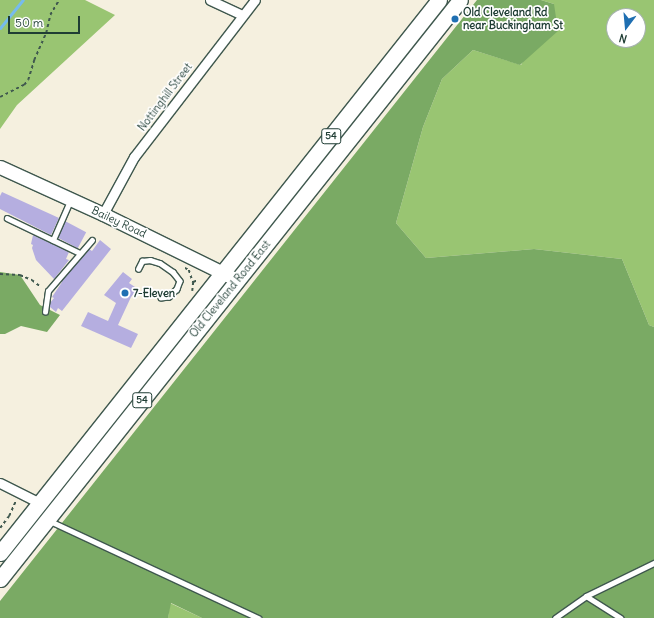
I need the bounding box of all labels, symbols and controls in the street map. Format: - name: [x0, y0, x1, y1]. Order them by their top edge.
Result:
- place label: Old Cleveland Rd near Buckingham St: [463, 6, 563, 32]
- scale bar: [10, 8, 82, 34]
- north arrow: [606, 8, 646, 48]
- marker: Old Cleveland Rd near Buckingham St: [450, 14, 460, 24]
- text: 50 m: [15, 15, 43, 30]
- text: N: [617, 31, 629, 46]
- street label: Nottinghill Street: [135, 60, 195, 134]
- road number: 54: [321, 128, 341, 144]
- street label: Bailey Road: [89, 204, 149, 240]
- street label: Old Cleveland Road East: [187, 238, 273, 340]
- place label: 7-Eleven: [133, 286, 175, 300]
- marker: 7-Eleven: [120, 288, 130, 298]
- road number: 54: [132, 392, 152, 408]

